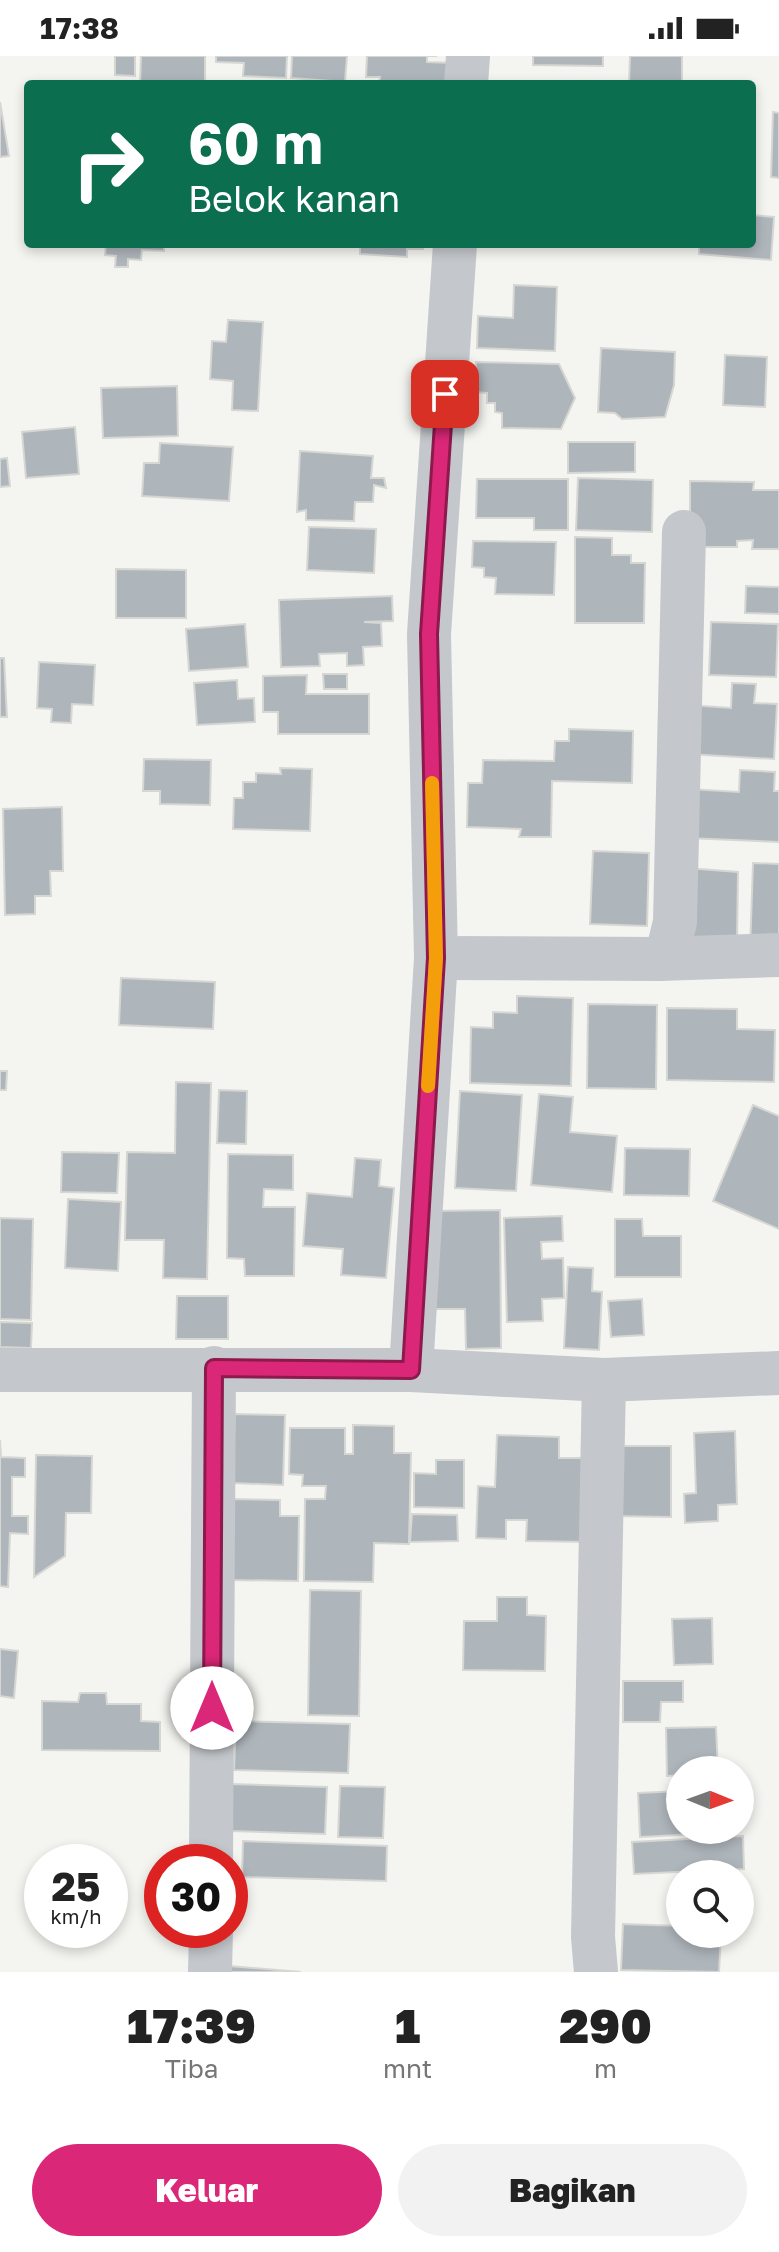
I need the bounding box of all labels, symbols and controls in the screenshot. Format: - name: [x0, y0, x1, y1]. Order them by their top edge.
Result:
- text: 17:38: [40, 10, 119, 46]
- text: 60 m: [188, 109, 323, 176]
- icon: right: [56, 112, 160, 216]
- text: Belok kanan: [188, 177, 400, 220]
- pin: [411, 360, 479, 428]
- icon: arrive: [423, 372, 467, 416]
- position arrow: [170, 1666, 254, 1750]
- north arrow: [666, 1756, 754, 1844]
- map controls: [666, 1756, 754, 1948]
- speed limit sign: 30: [144, 1844, 248, 1948]
- button: search: [666, 1860, 754, 1948]
- text: 25: [52, 1862, 100, 1910]
- text: km/h: [51, 1904, 101, 1928]
- text: 17:39: [127, 1996, 256, 2054]
- text: 1: [395, 1996, 420, 2054]
- text: 290: [559, 1996, 652, 2054]
- text: Tiba: [165, 2053, 218, 2084]
- text: mnt: [383, 2053, 432, 2084]
- text: m: [594, 2053, 617, 2084]
- button: Keluar: [32, 2144, 382, 2236]
- button: Bagikan: [398, 2144, 747, 2236]

